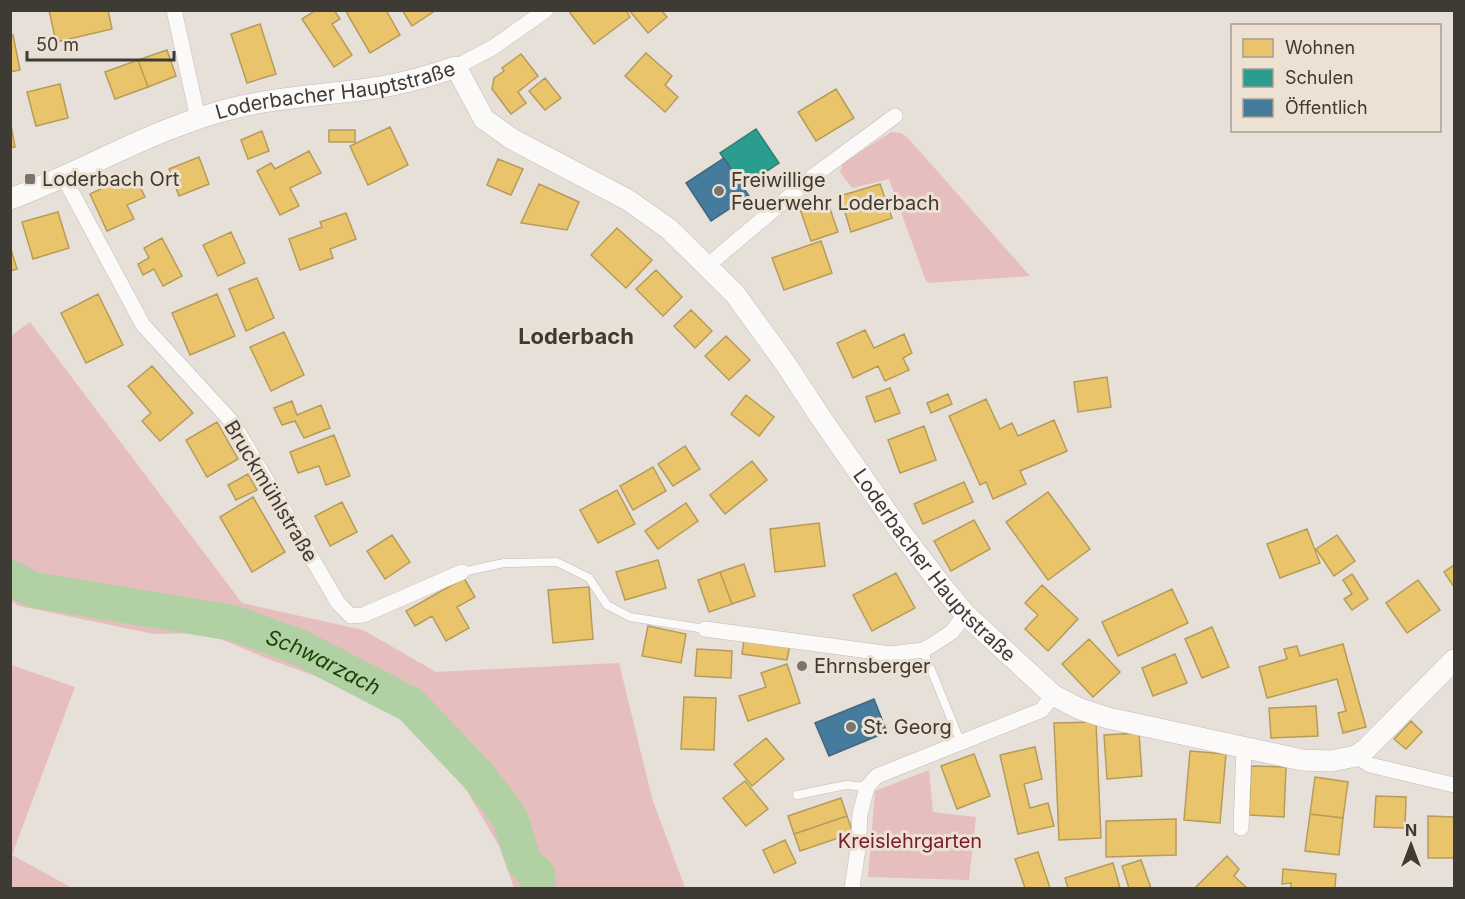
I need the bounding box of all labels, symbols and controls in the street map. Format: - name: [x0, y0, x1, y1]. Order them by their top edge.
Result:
- scale bar: [27, 24, 174, 62]
- legend: [1231, 24, 1441, 132]
- text: 50 m: [36, 34, 79, 55]
- text: Wohnen: [1285, 37, 1355, 58]
- street label: Loderbacher Hauptstraße: [213, 56, 458, 124]
- text: Schulen: [1285, 67, 1354, 88]
- text: Öffentlich: [1285, 96, 1368, 118]
- place label: Loderbach Ort: [42, 167, 180, 191]
- place label: Freiwillige Feuerwehr Loderbach: [731, 168, 939, 215]
- marker: Loderbach Ort: [23, 172, 37, 186]
- marker: Freiwillige Feuerwehr Loderbach: [712, 184, 726, 198]
- district label: Loderbach: [518, 323, 634, 349]
- street label: Bruckmühlstraße: [219, 416, 323, 566]
- street label: Loderbacher Hauptstraße: [848, 464, 1021, 667]
- water label: Schwarzach: [263, 624, 385, 700]
- place label: Ehrnsberger: [814, 654, 931, 678]
- marker: Ehrnsberger: [795, 659, 809, 673]
- place label: St. Georg: [863, 715, 952, 739]
- marker: St. Georg: [844, 720, 858, 734]
- north arrow: [1381, 815, 1441, 875]
- text: N: [1405, 820, 1417, 840]
- park label: Kreislehrgarten: [838, 829, 982, 853]

